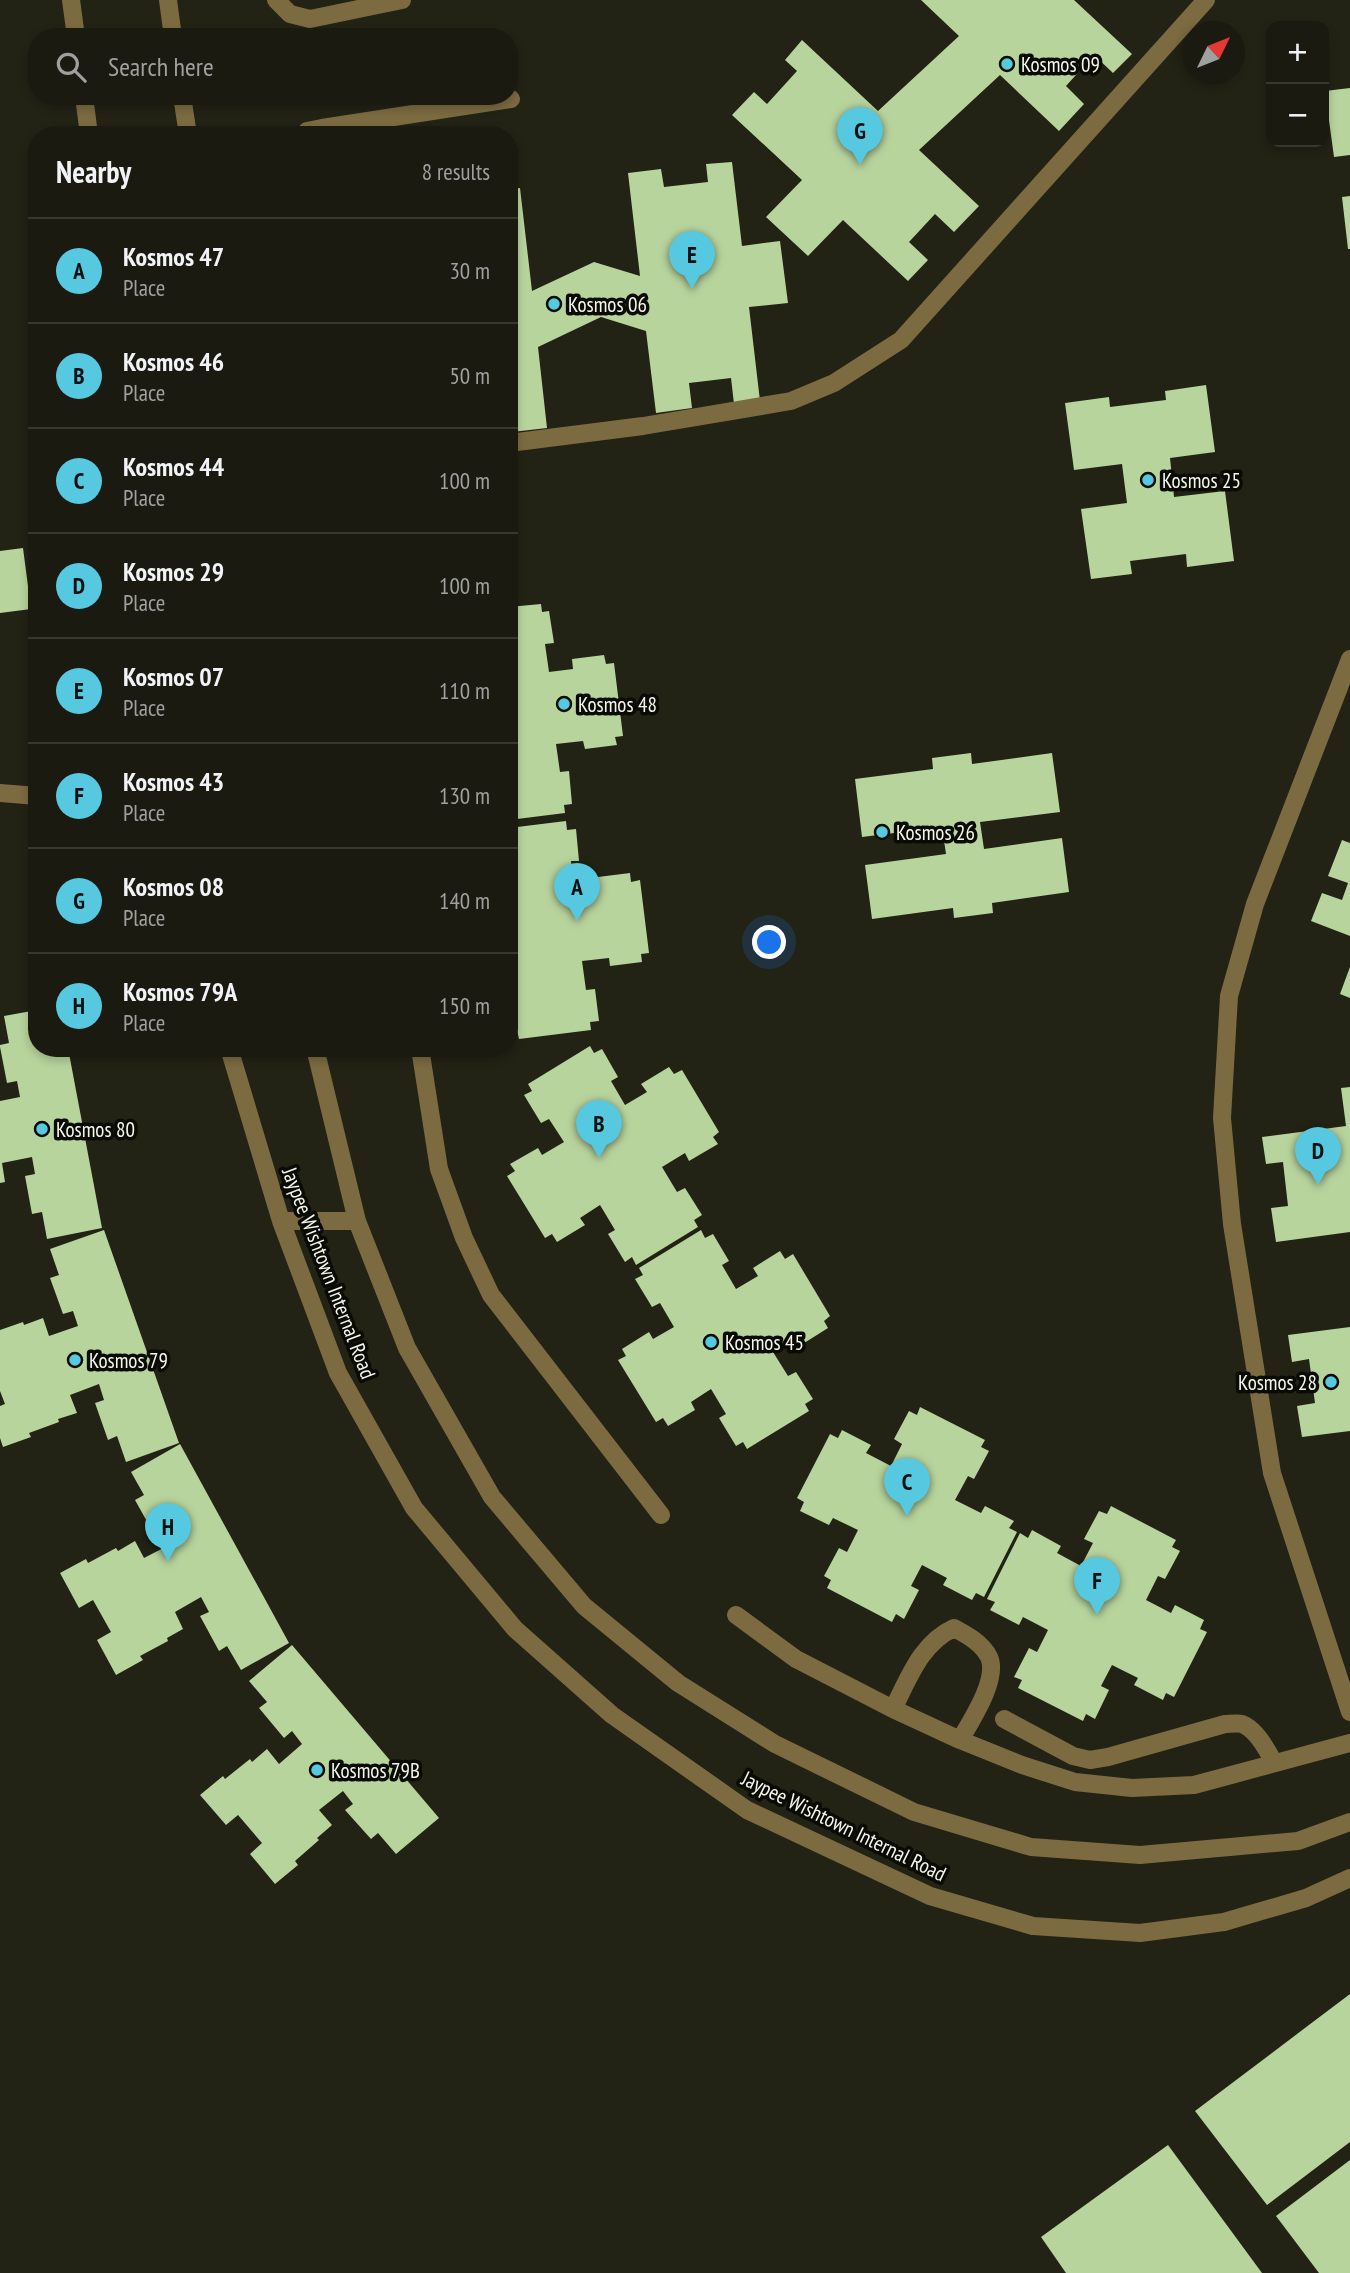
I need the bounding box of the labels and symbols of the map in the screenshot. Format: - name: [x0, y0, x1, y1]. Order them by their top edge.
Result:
- north arrow: [1182, 21, 1245, 84]
- place label: Kosmos 09: [1021, 51, 1100, 78]
- marker: Kosmos 09: [999, 56, 1015, 72]
- pin: G: [837, 107, 883, 165]
- pin: E: [669, 231, 715, 289]
- place label: Kosmos 06: [568, 291, 647, 318]
- marker: Kosmos 06: [546, 296, 562, 312]
- place label: Kosmos 25: [1162, 467, 1241, 494]
- marker: Kosmos 25: [1140, 472, 1156, 488]
- place label: Kosmos 48: [578, 691, 657, 718]
- marker: Kosmos 48: [556, 696, 572, 712]
- place label: Kosmos 26: [896, 819, 975, 846]
- marker: Kosmos 26: [874, 824, 890, 840]
- pin: A: [554, 863, 600, 921]
- your location: [752, 925, 786, 959]
- pin: B: [576, 1100, 622, 1158]
- place label: Kosmos 80: [56, 1116, 135, 1143]
- marker: Kosmos 80: [34, 1121, 50, 1137]
- pin: D: [1295, 1127, 1341, 1185]
- street label: Jaypee Wishtown Internal Road: [276, 1163, 382, 1383]
- place label: Kosmos 45: [725, 1329, 804, 1356]
- marker: Kosmos 45: [703, 1334, 719, 1350]
- place label: Kosmos 79: [89, 1347, 168, 1374]
- marker: Kosmos 79: [67, 1352, 83, 1368]
- place label: Kosmos 28: [1238, 1369, 1317, 1396]
- marker: Kosmos 28: [1323, 1374, 1339, 1390]
- pin: C: [884, 1458, 930, 1516]
- pin: H: [145, 1503, 191, 1561]
- pin: F: [1074, 1557, 1120, 1615]
- place label: Kosmos 79B: [331, 1757, 420, 1784]
- marker: Kosmos 79B: [309, 1762, 325, 1778]
- street label: Jaypee Wishtown Internal Road: [736, 1764, 951, 1887]

